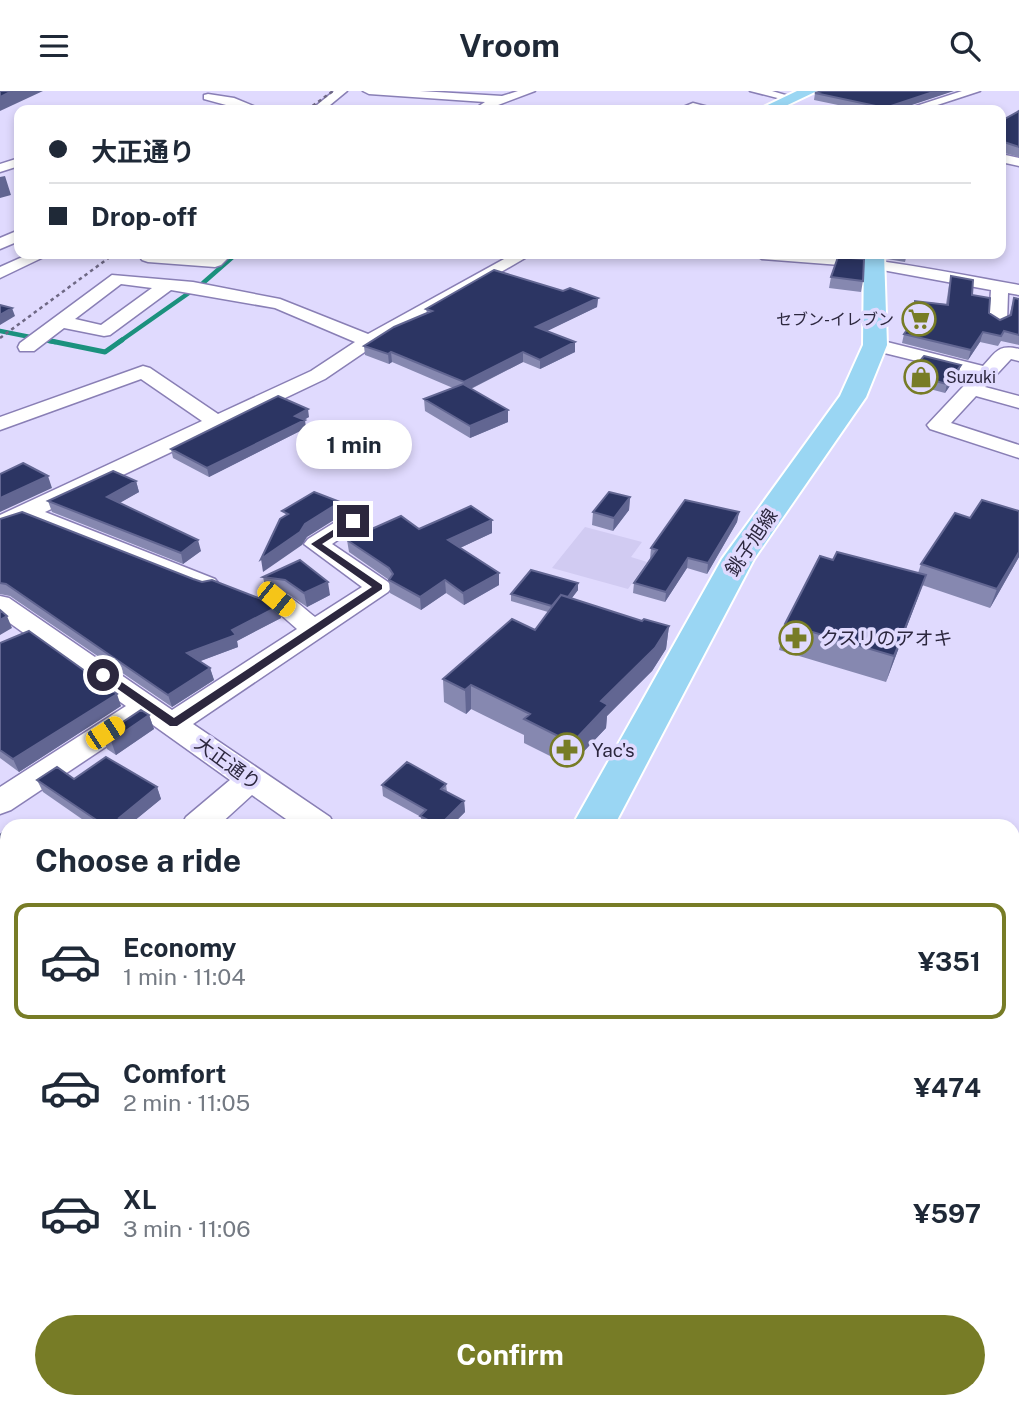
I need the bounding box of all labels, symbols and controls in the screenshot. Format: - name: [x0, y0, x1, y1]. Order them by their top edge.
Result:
- icon: menu: [35, 27, 73, 65]
- text: Vroom: [459, 27, 560, 64]
- icon: search: [946, 27, 984, 65]
- text: 大正通り: [91, 136, 195, 167]
- text: Drop-off: [91, 201, 197, 232]
- supermarket icon: セブン-イレブン: [900, 300, 938, 338]
- place label: セブン-イレブン: [776, 310, 894, 329]
- shop icon: Suzuki: [902, 358, 940, 396]
- place label: Suzuki: [946, 368, 996, 387]
- callout: 1 min: [295, 419, 411, 469]
- text: 1 min: [326, 431, 382, 458]
- street label: 銚子旭線: [721, 504, 781, 580]
- route end: [337, 505, 369, 537]
- car: [254, 578, 299, 620]
- pharmacy icon: クスリのアオキ: [777, 619, 815, 657]
- place label: クスリのアオキ: [820, 627, 952, 649]
- route start: [87, 659, 119, 691]
- car: [82, 713, 129, 753]
- pharmacy icon: Yac's: [548, 731, 586, 769]
- street label: 大正通り: [191, 732, 265, 794]
- place label: Yac's: [592, 739, 635, 761]
- text: Choose a ride: [35, 842, 241, 879]
- icon: car: [39, 930, 102, 993]
- text: Economy: [123, 932, 236, 963]
- text: ¥351: [918, 946, 981, 977]
- text: 1 min · 11:04: [123, 963, 246, 990]
- icon: car: [39, 1056, 102, 1119]
- text: Comfort: [123, 1058, 226, 1089]
- text: ¥474: [914, 1072, 981, 1103]
- text: 2 min · 11:05: [123, 1089, 250, 1116]
- icon: car: [39, 1182, 102, 1245]
- text: XL: [123, 1184, 157, 1215]
- text: ¥597: [913, 1198, 981, 1229]
- text: 3 min · 11:06: [123, 1215, 251, 1242]
- button: Confirm: [35, 1315, 985, 1395]

